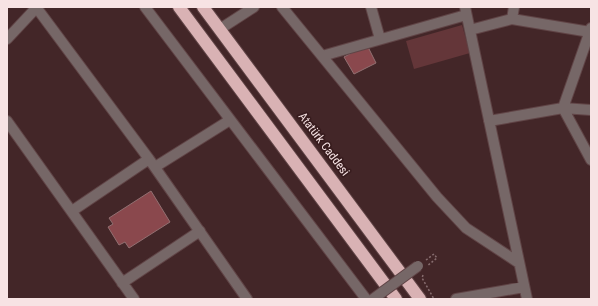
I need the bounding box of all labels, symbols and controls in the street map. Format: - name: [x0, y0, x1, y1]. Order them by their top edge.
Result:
- street label: Atatürk Caddesi: [296, 110, 352, 178]

